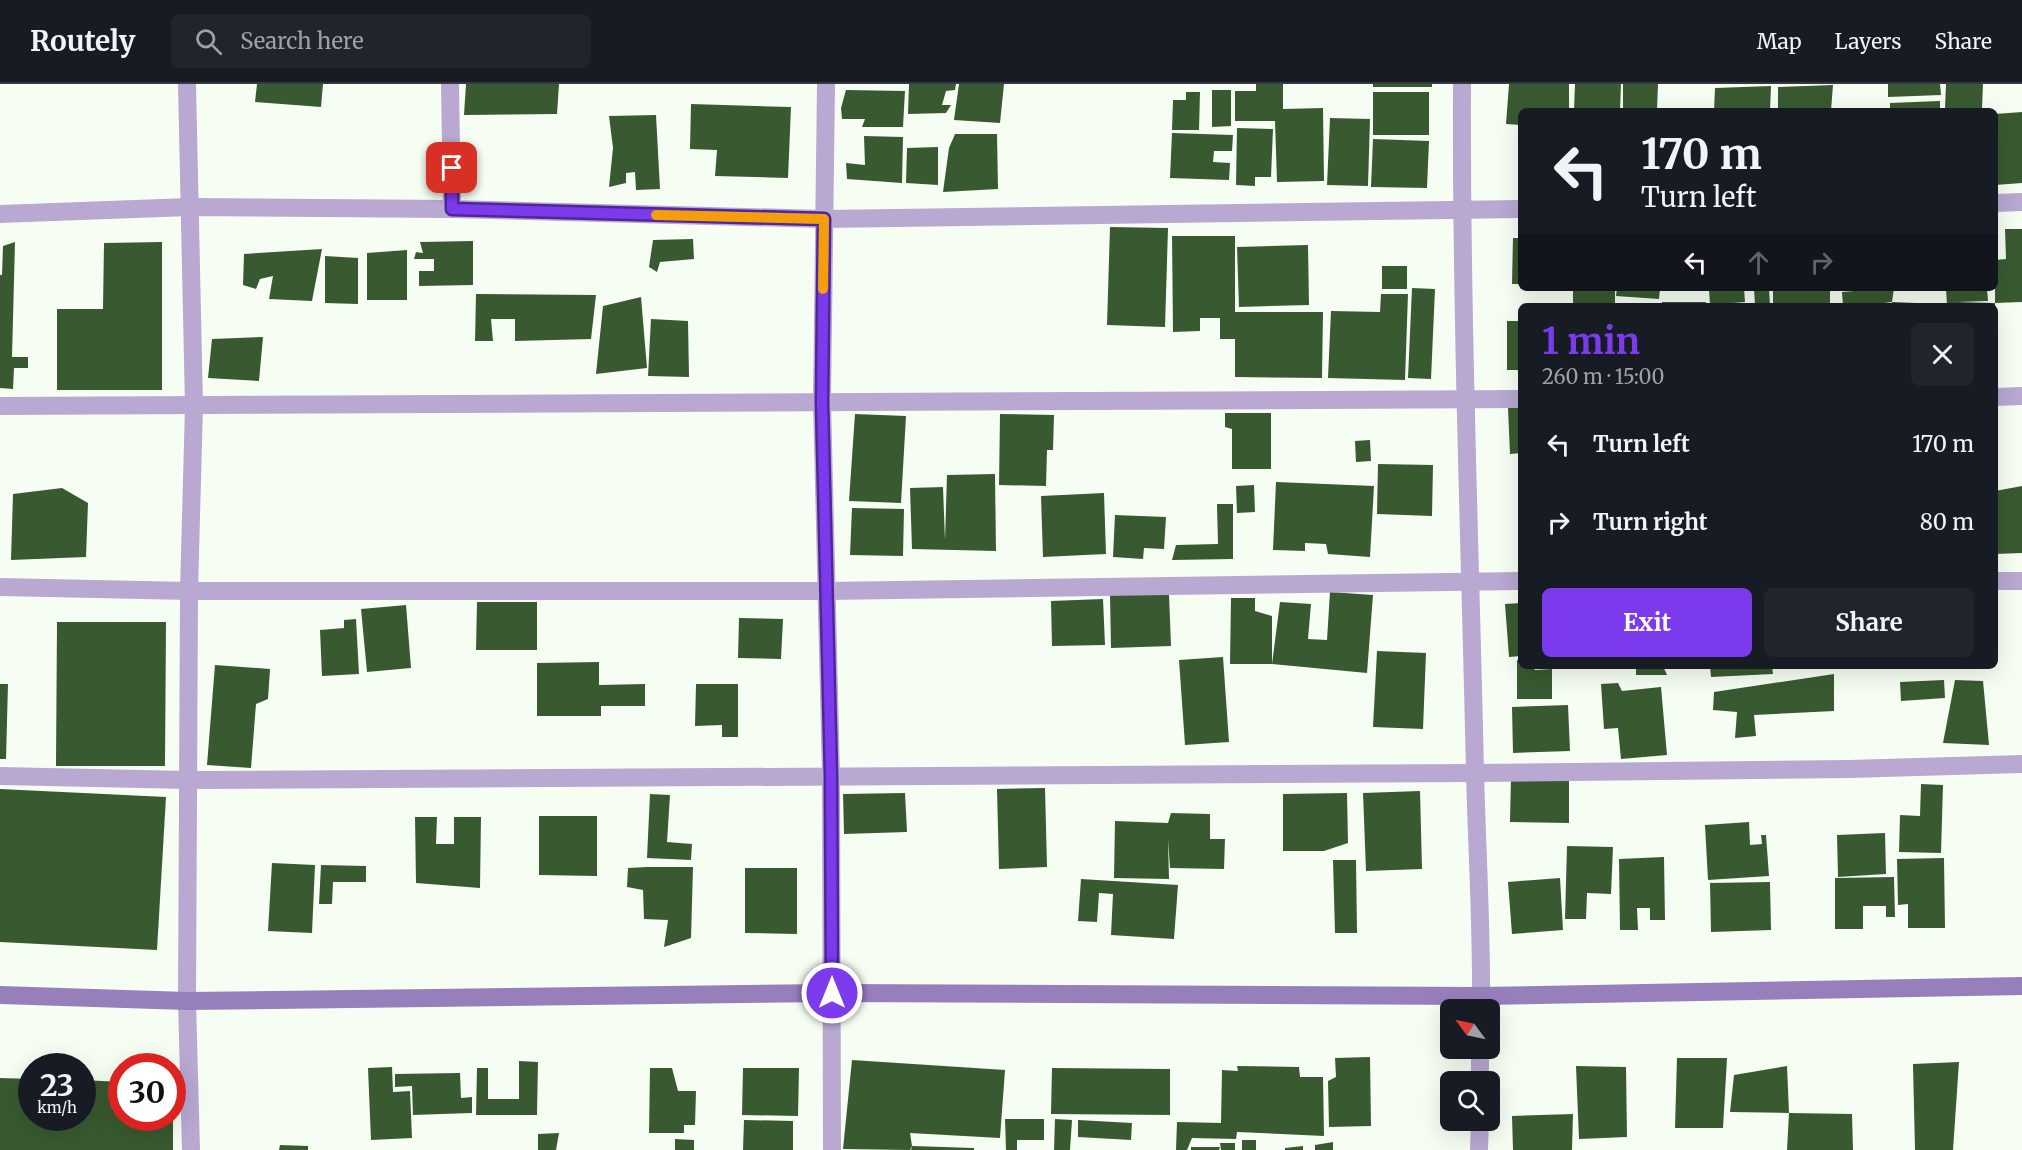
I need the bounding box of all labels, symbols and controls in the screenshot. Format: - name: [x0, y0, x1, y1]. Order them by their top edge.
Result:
- search box: [171, 14, 591, 68]
- text: Routely: [30, 23, 135, 59]
- icon: search: [192, 25, 225, 58]
- text: Search here: [240, 27, 364, 55]
- text: Map: [1757, 28, 1802, 55]
- text: Layers: [1835, 28, 1902, 55]
- text: Share: [1935, 28, 1992, 55]
- text: 170 m: [1641, 128, 1762, 180]
- icon: left: [1542, 132, 1620, 210]
- pin: [426, 142, 477, 193]
- icon: arrive: [435, 151, 468, 184]
- text: Turn left: [1641, 180, 1756, 214]
- icon: left: [1679, 246, 1712, 279]
- icon: ahead: [1742, 246, 1775, 279]
- icon: right: [1805, 246, 1838, 279]
- text: 1 min: [1542, 319, 1640, 364]
- button: close: [1911, 323, 1974, 386]
- text: 260 m · 15:00: [1542, 364, 1664, 389]
- icon: left: [1542, 428, 1575, 461]
- text: Turn left: [1593, 430, 1690, 458]
- text: 170 m: [1912, 430, 1974, 458]
- icon: right: [1542, 506, 1575, 539]
- text: Turn right: [1593, 508, 1707, 536]
- text: 80 m: [1920, 508, 1974, 536]
- button: Exit: [1542, 588, 1752, 657]
- button: Share: [1764, 588, 1974, 657]
- position arrow: [800, 961, 864, 1025]
- north arrow: [1440, 999, 1500, 1059]
- map controls: [1440, 999, 1500, 1131]
- speed limit sign: 30: [108, 1053, 186, 1131]
- text: 23: [40, 1066, 74, 1104]
- button: search: [1440, 1071, 1500, 1131]
- text: km/h: [37, 1098, 77, 1117]

